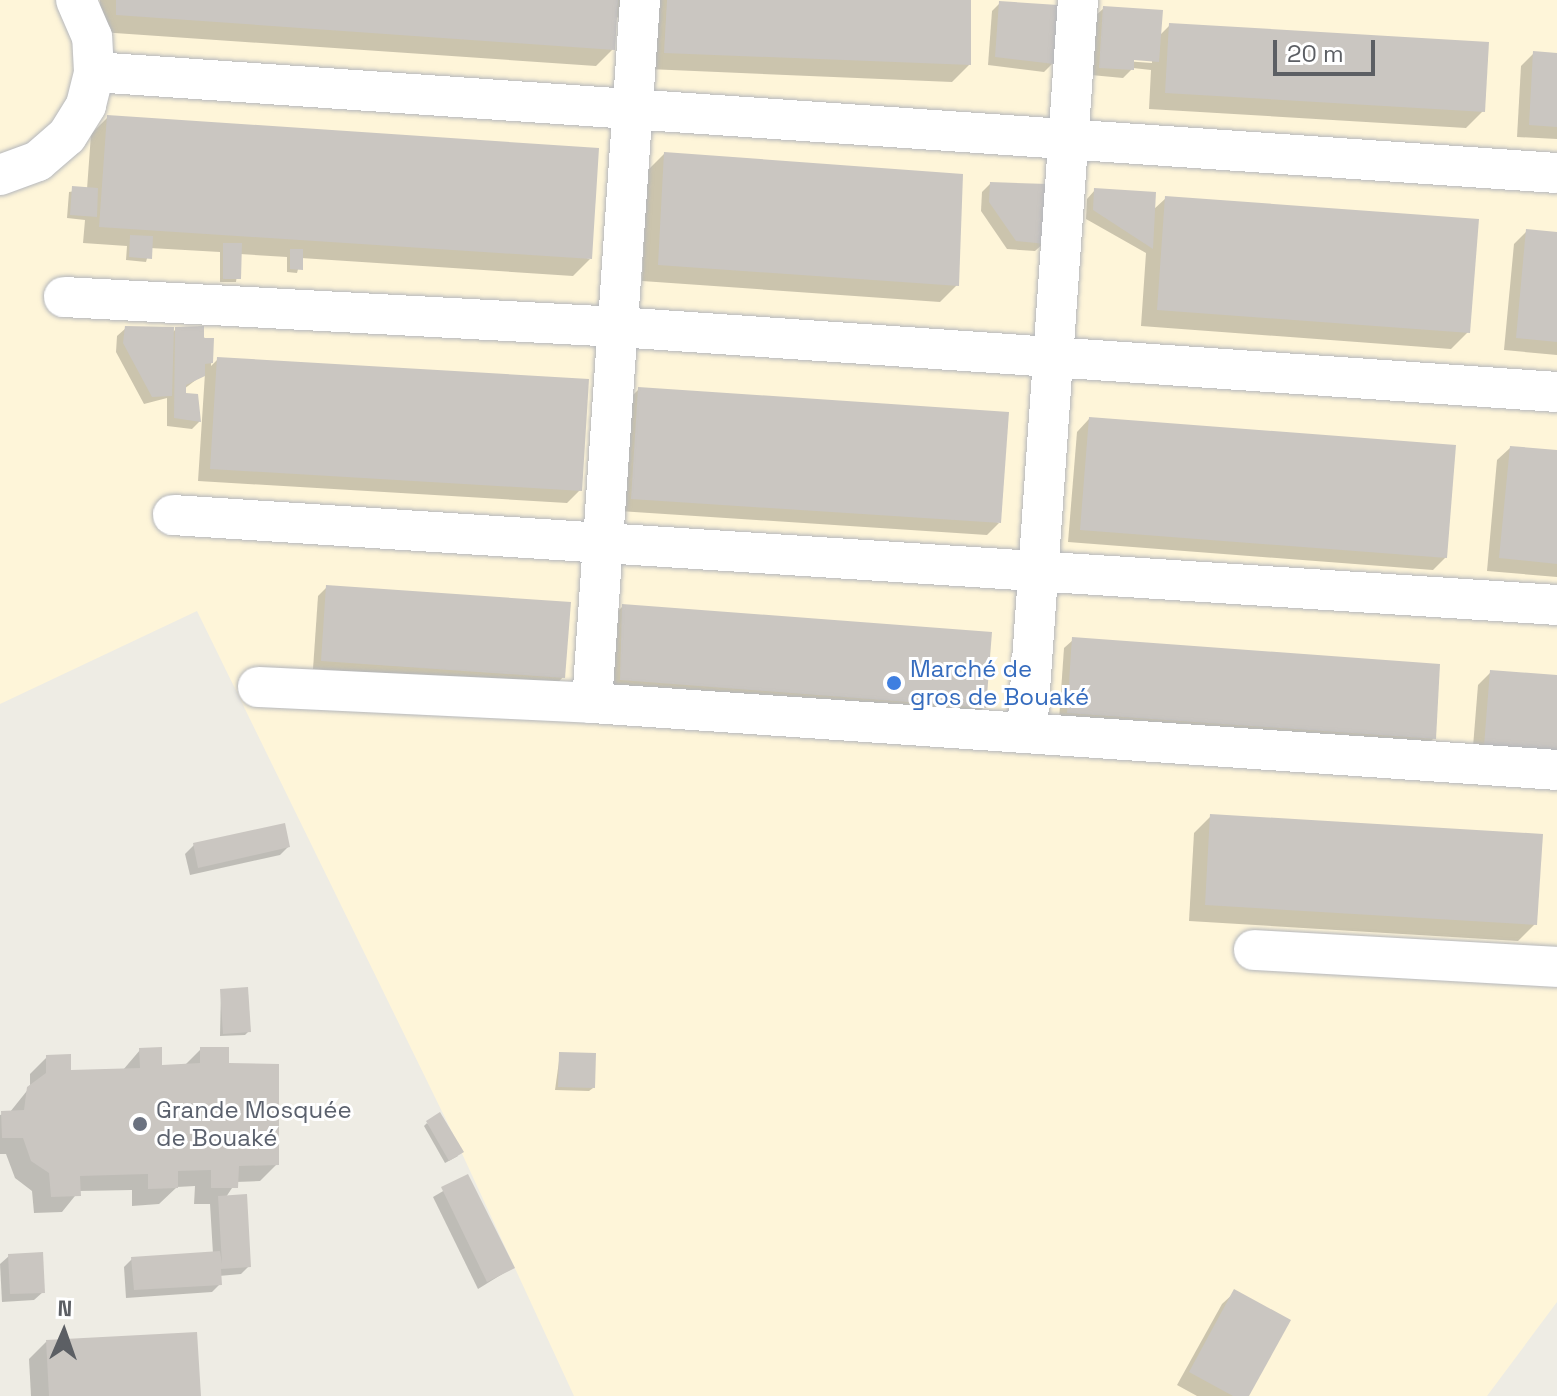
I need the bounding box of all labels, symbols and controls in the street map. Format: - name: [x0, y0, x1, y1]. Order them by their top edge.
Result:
- scale bar: [1277, 24, 1379, 74]
- text: 20 m: [1287, 38, 1344, 69]
- place label: Marché de gros de Bouaké: [910, 655, 1089, 711]
- marker: Marché de gros de Bouaké: [885, 674, 903, 692]
- place label: Grande Mosquée de Bouaké: [156, 1096, 352, 1152]
- marker: Grande Mosquée de Bouaké: [131, 1115, 149, 1133]
- north arrow: [24, 1292, 104, 1372]
- text: N: [57, 1294, 73, 1322]

